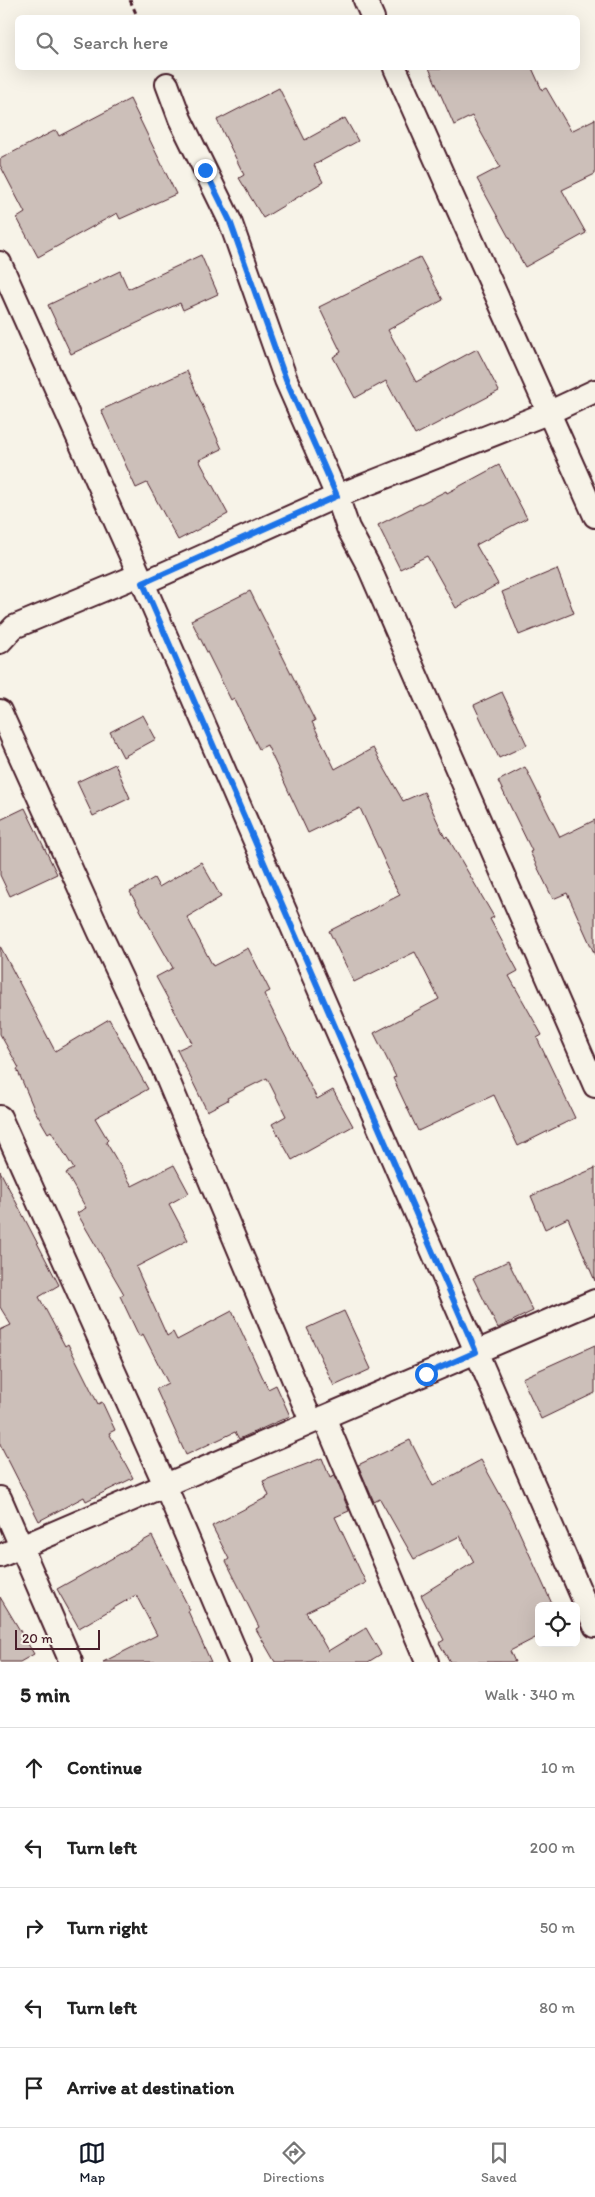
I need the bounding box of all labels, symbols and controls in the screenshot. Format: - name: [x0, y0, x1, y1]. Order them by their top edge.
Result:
- search box: [15, 15, 580, 70]
- icon: search: [33, 29, 61, 57]
- text: Search here: [73, 31, 168, 54]
- route end: [194, 159, 217, 182]
- route start: [415, 1363, 438, 1386]
- map controls: [535, 1602, 580, 1647]
- button: locate: [535, 1602, 580, 1647]
- scale bar: [15, 1627, 100, 1650]
- text: 20 m: [22, 1630, 53, 1647]
- text: 5 min: [20, 1682, 70, 1707]
- text: Walk · 340 m: [485, 1685, 575, 1704]
- icon: ahead: [20, 1754, 48, 1782]
- text: Continue: [67, 1756, 142, 1779]
- text: 10 m: [541, 1758, 575, 1777]
- icon: left: [20, 1834, 48, 1862]
- text: Turn left: [67, 1836, 137, 1859]
- text: 200 m: [530, 1838, 575, 1857]
- icon: right: [20, 1914, 48, 1942]
- text: Turn right: [67, 1916, 148, 1939]
- text: 50 m: [540, 1918, 575, 1937]
- icon: left: [20, 1994, 48, 2022]
- text: Turn left: [67, 1996, 137, 2019]
- text: 80 m: [539, 1998, 575, 2017]
- icon: arrive: [20, 2074, 48, 2102]
- text: Arrive at destination: [67, 2076, 234, 2099]
- tab: Map: [78, 2139, 106, 2186]
- tab: Directions: [263, 2139, 324, 2186]
- tab: Saved: [481, 2139, 517, 2186]

